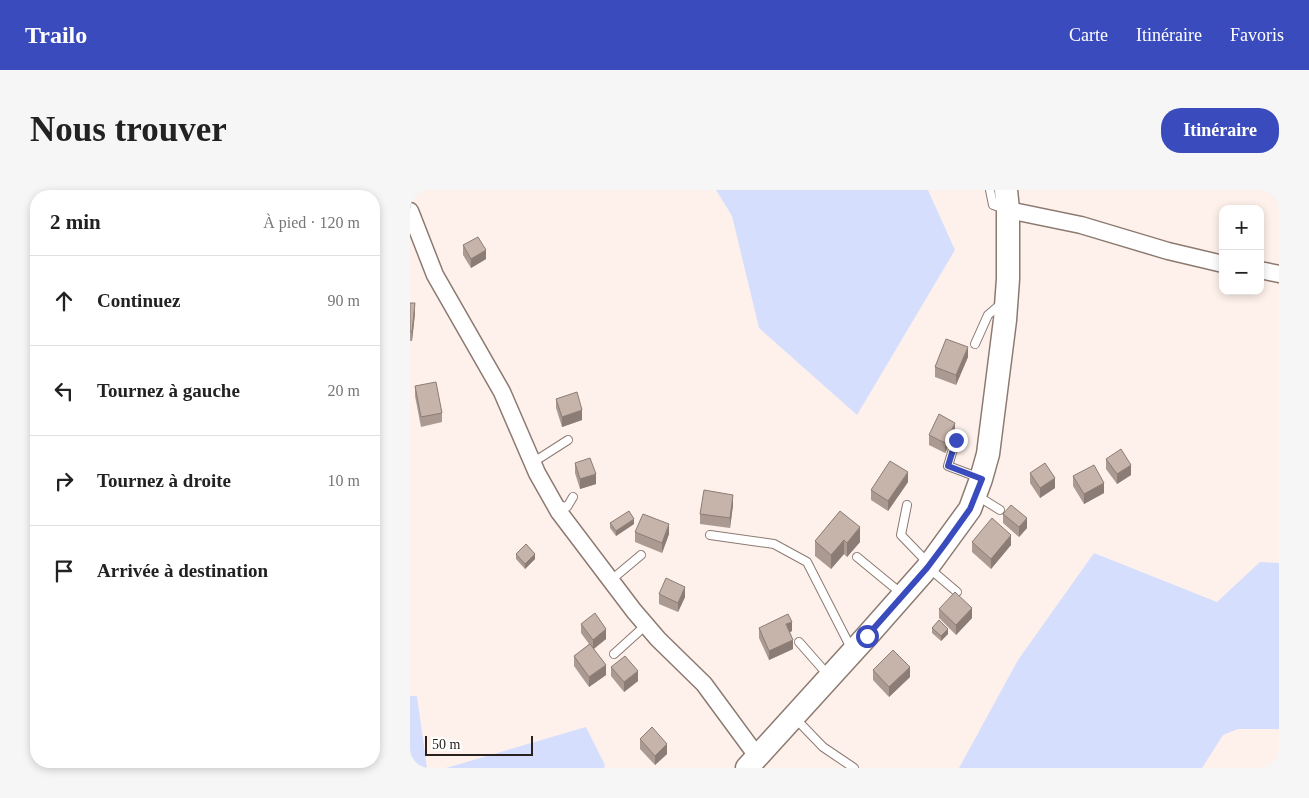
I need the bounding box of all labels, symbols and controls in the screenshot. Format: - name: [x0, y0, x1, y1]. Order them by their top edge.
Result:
- text: Trailo: [25, 22, 87, 48]
- text: Carte: [1069, 25, 1108, 45]
- text: Itinéraire: [1136, 25, 1202, 45]
- text: Favoris: [1230, 25, 1284, 45]
- button: Itinéraire: [1161, 108, 1279, 153]
- text: Nous trouver: [30, 110, 227, 149]
- map controls: [1219, 205, 1264, 295]
- button: +: [1219, 205, 1264, 250]
- text: 2 min: [50, 210, 101, 234]
- text: À pied · 120 m: [263, 214, 360, 231]
- button: −: [1219, 250, 1264, 295]
- icon: ahead: [50, 287, 78, 315]
- text: Continuez: [97, 290, 180, 311]
- text: 90 m: [328, 292, 360, 309]
- icon: left: [50, 377, 78, 405]
- text: Tournez à gauche: [97, 380, 240, 401]
- text: 20 m: [328, 382, 360, 399]
- route end: [945, 429, 968, 452]
- icon: right: [50, 467, 78, 495]
- text: Tournez à droite: [97, 470, 231, 491]
- text: 10 m: [328, 472, 360, 489]
- icon: arrive: [50, 557, 78, 585]
- text: Arrivée à destination: [97, 560, 268, 581]
- route start: [856, 625, 879, 648]
- scale bar: [425, 733, 532, 756]
- text: 50 m: [432, 737, 460, 752]

